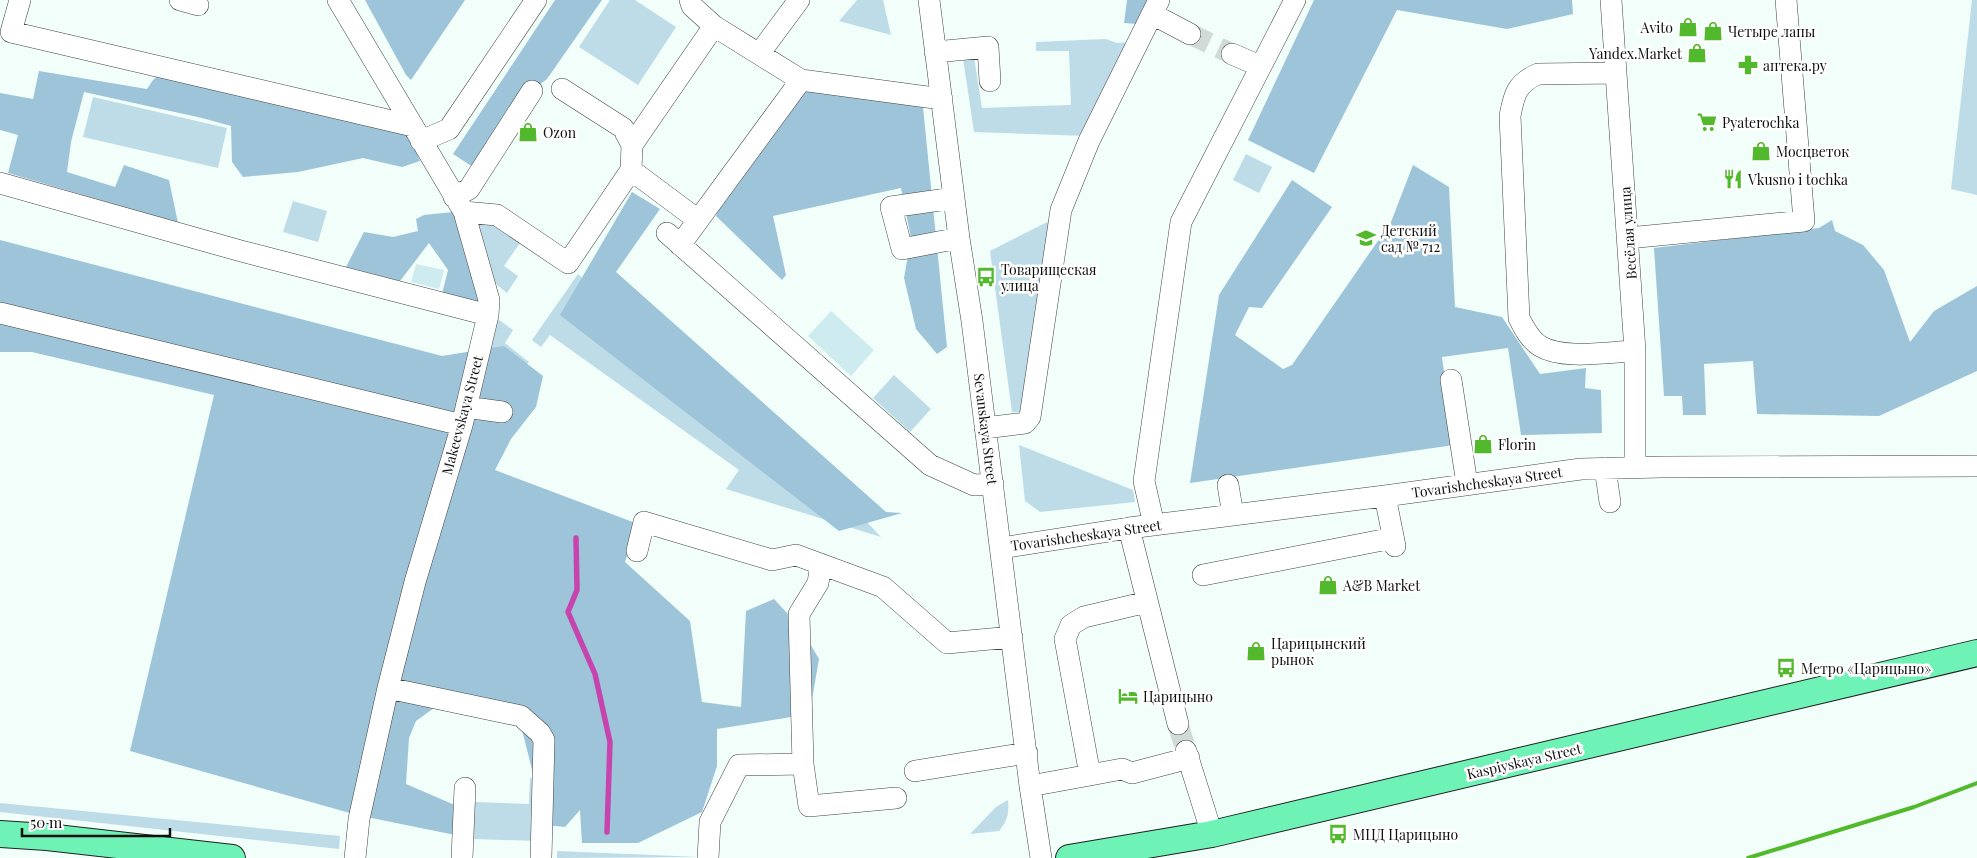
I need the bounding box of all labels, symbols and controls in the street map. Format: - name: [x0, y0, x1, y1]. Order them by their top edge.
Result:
- shop icon: Avito: [1677, 16, 1699, 38]
- place label: Avito: [1640, 18, 1673, 37]
- shop icon: Четыре лапы: [1702, 20, 1724, 42]
- place label: Четыре лапы: [1728, 22, 1816, 41]
- shop icon: Yandex.Market: [1686, 42, 1708, 64]
- place label: Yandex.Market: [1588, 44, 1683, 63]
- pharmacy icon: аптека.ру: [1737, 54, 1759, 76]
- place label: аптека.ру: [1763, 56, 1827, 75]
- supermarket icon: Pyaterochka: [1696, 111, 1718, 133]
- place label: Pyaterochka: [1722, 113, 1799, 132]
- shop icon: Ozon: [517, 121, 539, 143]
- place label: Ozon: [543, 123, 577, 142]
- shop icon: Мосцветок: [1750, 140, 1772, 162]
- place label: Мосцветок: [1776, 142, 1849, 161]
- restaurant icon: Vkusno i tochka: [1722, 168, 1744, 190]
- place label: Vkusno i tochka: [1747, 170, 1848, 189]
- street label: Весёлая улица: [1615, 186, 1641, 280]
- place label: Детский сад № 712: [1381, 221, 1440, 256]
- school or university icon: Детский сад № 712: [1355, 227, 1377, 249]
- place label: Товарищеская улица: [1000, 260, 1097, 295]
- bus stop icon: Товарищеская улица: [975, 266, 997, 288]
- street label: Makeevskaya Street: [437, 352, 487, 477]
- street label: Sevanskaya Street: [970, 372, 1002, 487]
- shop icon: Florin: [1472, 433, 1494, 455]
- place label: Florin: [1498, 435, 1537, 454]
- street label: Tovarishcheskaya Street: [1410, 462, 1565, 502]
- street label: Tovarishcheskaya Street: [1009, 515, 1164, 555]
- shop icon: A&B Market: [1317, 574, 1339, 596]
- place label: A&B Market: [1342, 576, 1421, 595]
- place label: Царицынский рынок: [1271, 634, 1366, 669]
- shop icon: Царицынский рынок: [1245, 640, 1267, 662]
- bus stop icon: Метро «Царицыно»: [1775, 657, 1797, 679]
- place label: Метро «Царицыно»: [1801, 659, 1931, 678]
- hotel icon: Царицыно: [1117, 685, 1139, 707]
- place label: Царицыно: [1143, 687, 1213, 706]
- street label: Kaspiyskaya Street: [1465, 738, 1584, 783]
- scale bar: [22, 806, 170, 838]
- text: 50 m: [30, 812, 63, 832]
- bus stop icon: МЦД Царицыно: [1327, 823, 1349, 845]
- place label: МЦД Царицыно: [1353, 825, 1459, 844]

